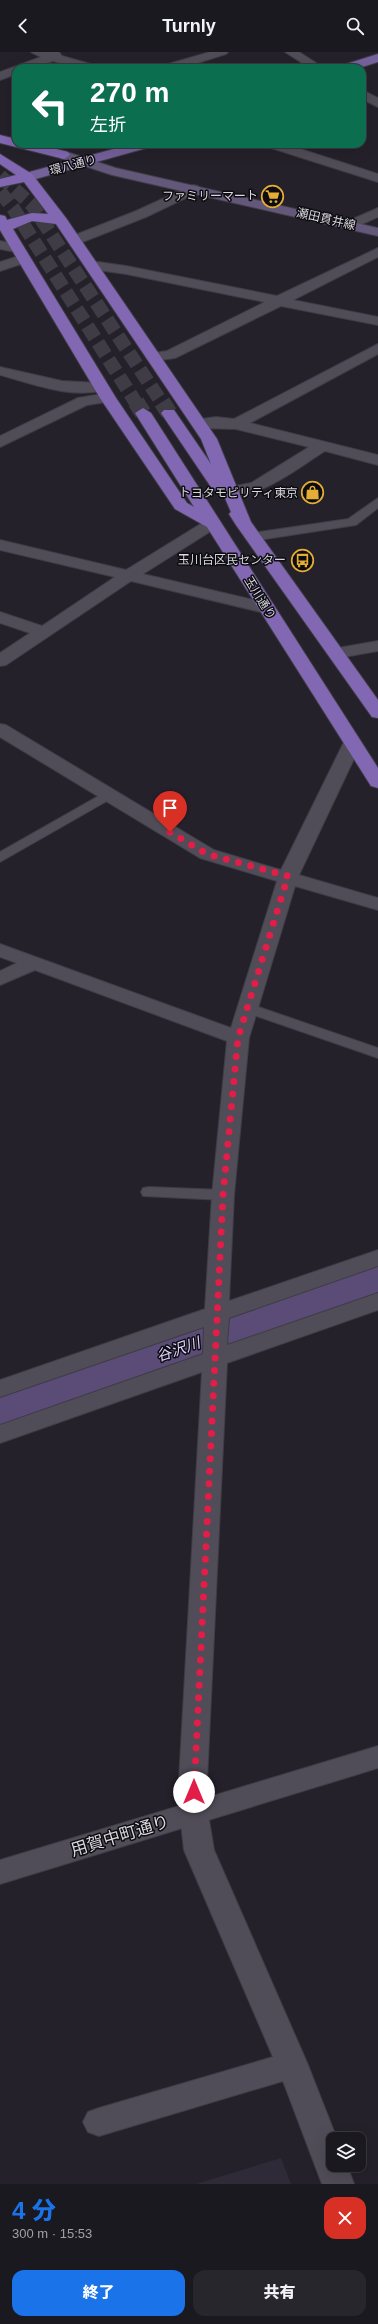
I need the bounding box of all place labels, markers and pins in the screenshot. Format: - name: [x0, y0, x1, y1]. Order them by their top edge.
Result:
- supermarket icon: ファミリーマート: [260, 183, 286, 209]
- place label: ファミリーマート: [162, 189, 258, 203]
- shop icon: トヨタモビリティ東京: [300, 480, 326, 506]
- place label: トヨタモビリティ東京: [179, 486, 298, 500]
- bus stop icon: 玉川台区民センター: [289, 547, 315, 573]
- place label: 玉川台区民センター: [178, 553, 286, 567]
- pin: [153, 791, 187, 832]

